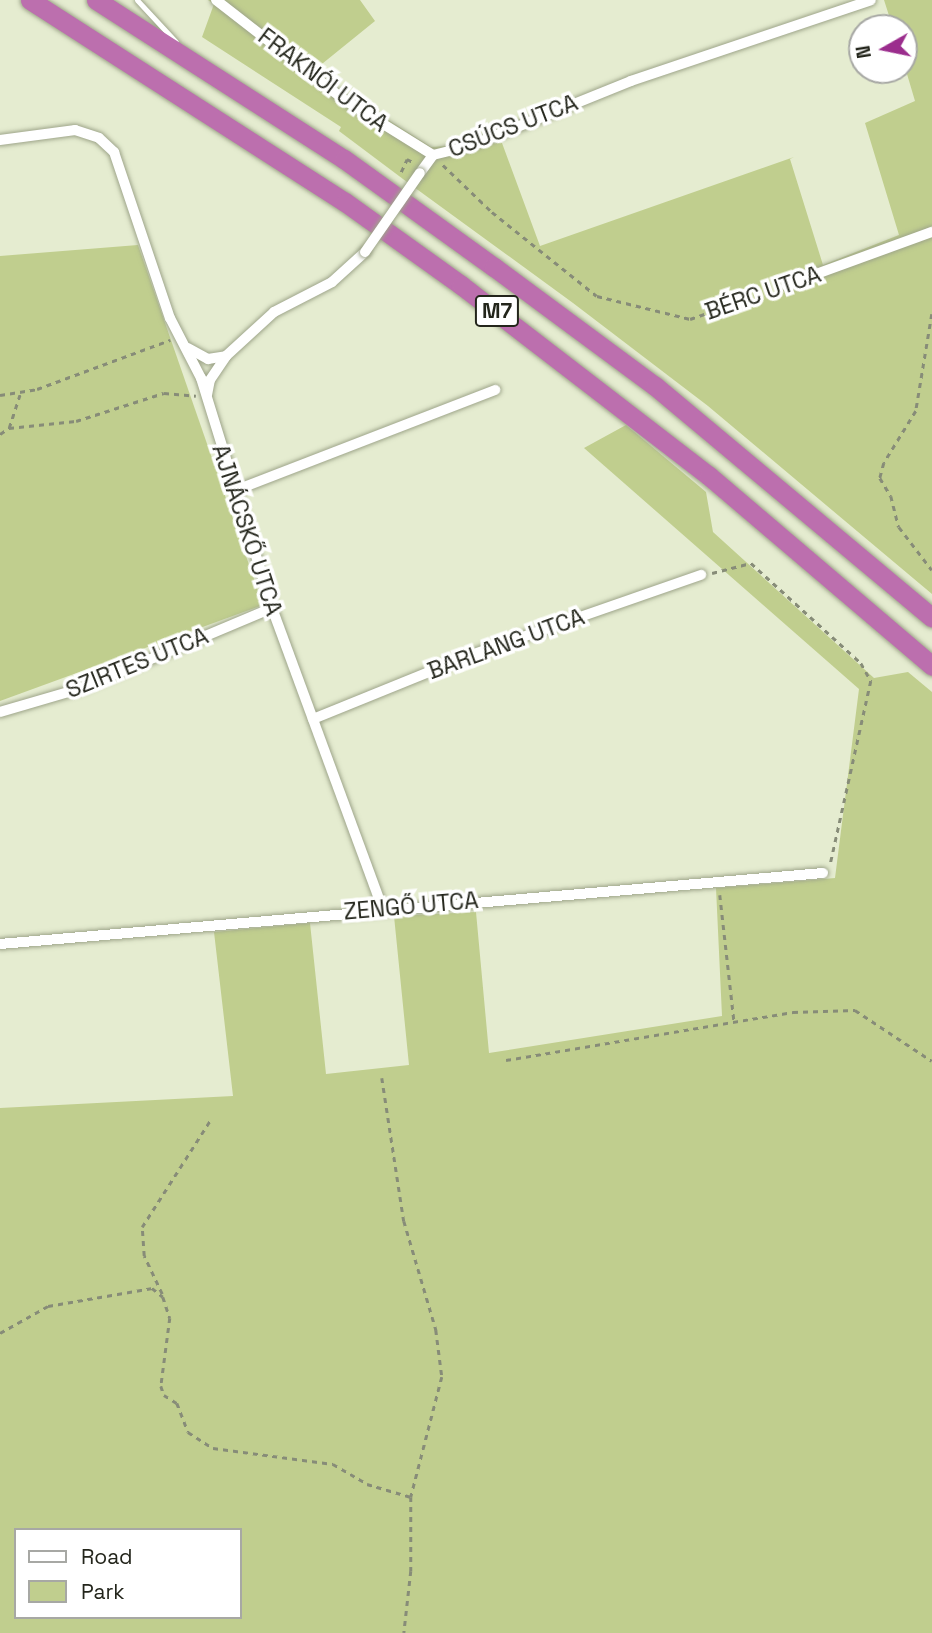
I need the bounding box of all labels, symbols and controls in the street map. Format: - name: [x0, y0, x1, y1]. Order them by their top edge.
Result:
- north arrow: [848, 14, 918, 84]
- street label: FRAKNÓI UTCA: [253, 22, 393, 138]
- text: N: [850, 44, 877, 60]
- street label: CSÚCS UTCA: [444, 89, 582, 163]
- street label: BÉRC UTCA: [702, 260, 824, 326]
- road number: M7: [474, 294, 520, 328]
- street label: AJNÁCSKŐ UTCA: [206, 441, 288, 619]
- street label: BARLANG UTCA: [424, 603, 588, 685]
- street label: SZIRTES UTCA: [62, 622, 212, 704]
- street label: ZENGŐ UTCA: [342, 886, 480, 926]
- legend: [14, 1528, 242, 1619]
- text: Road: [81, 1543, 133, 1570]
- text: Park: [81, 1578, 125, 1605]

